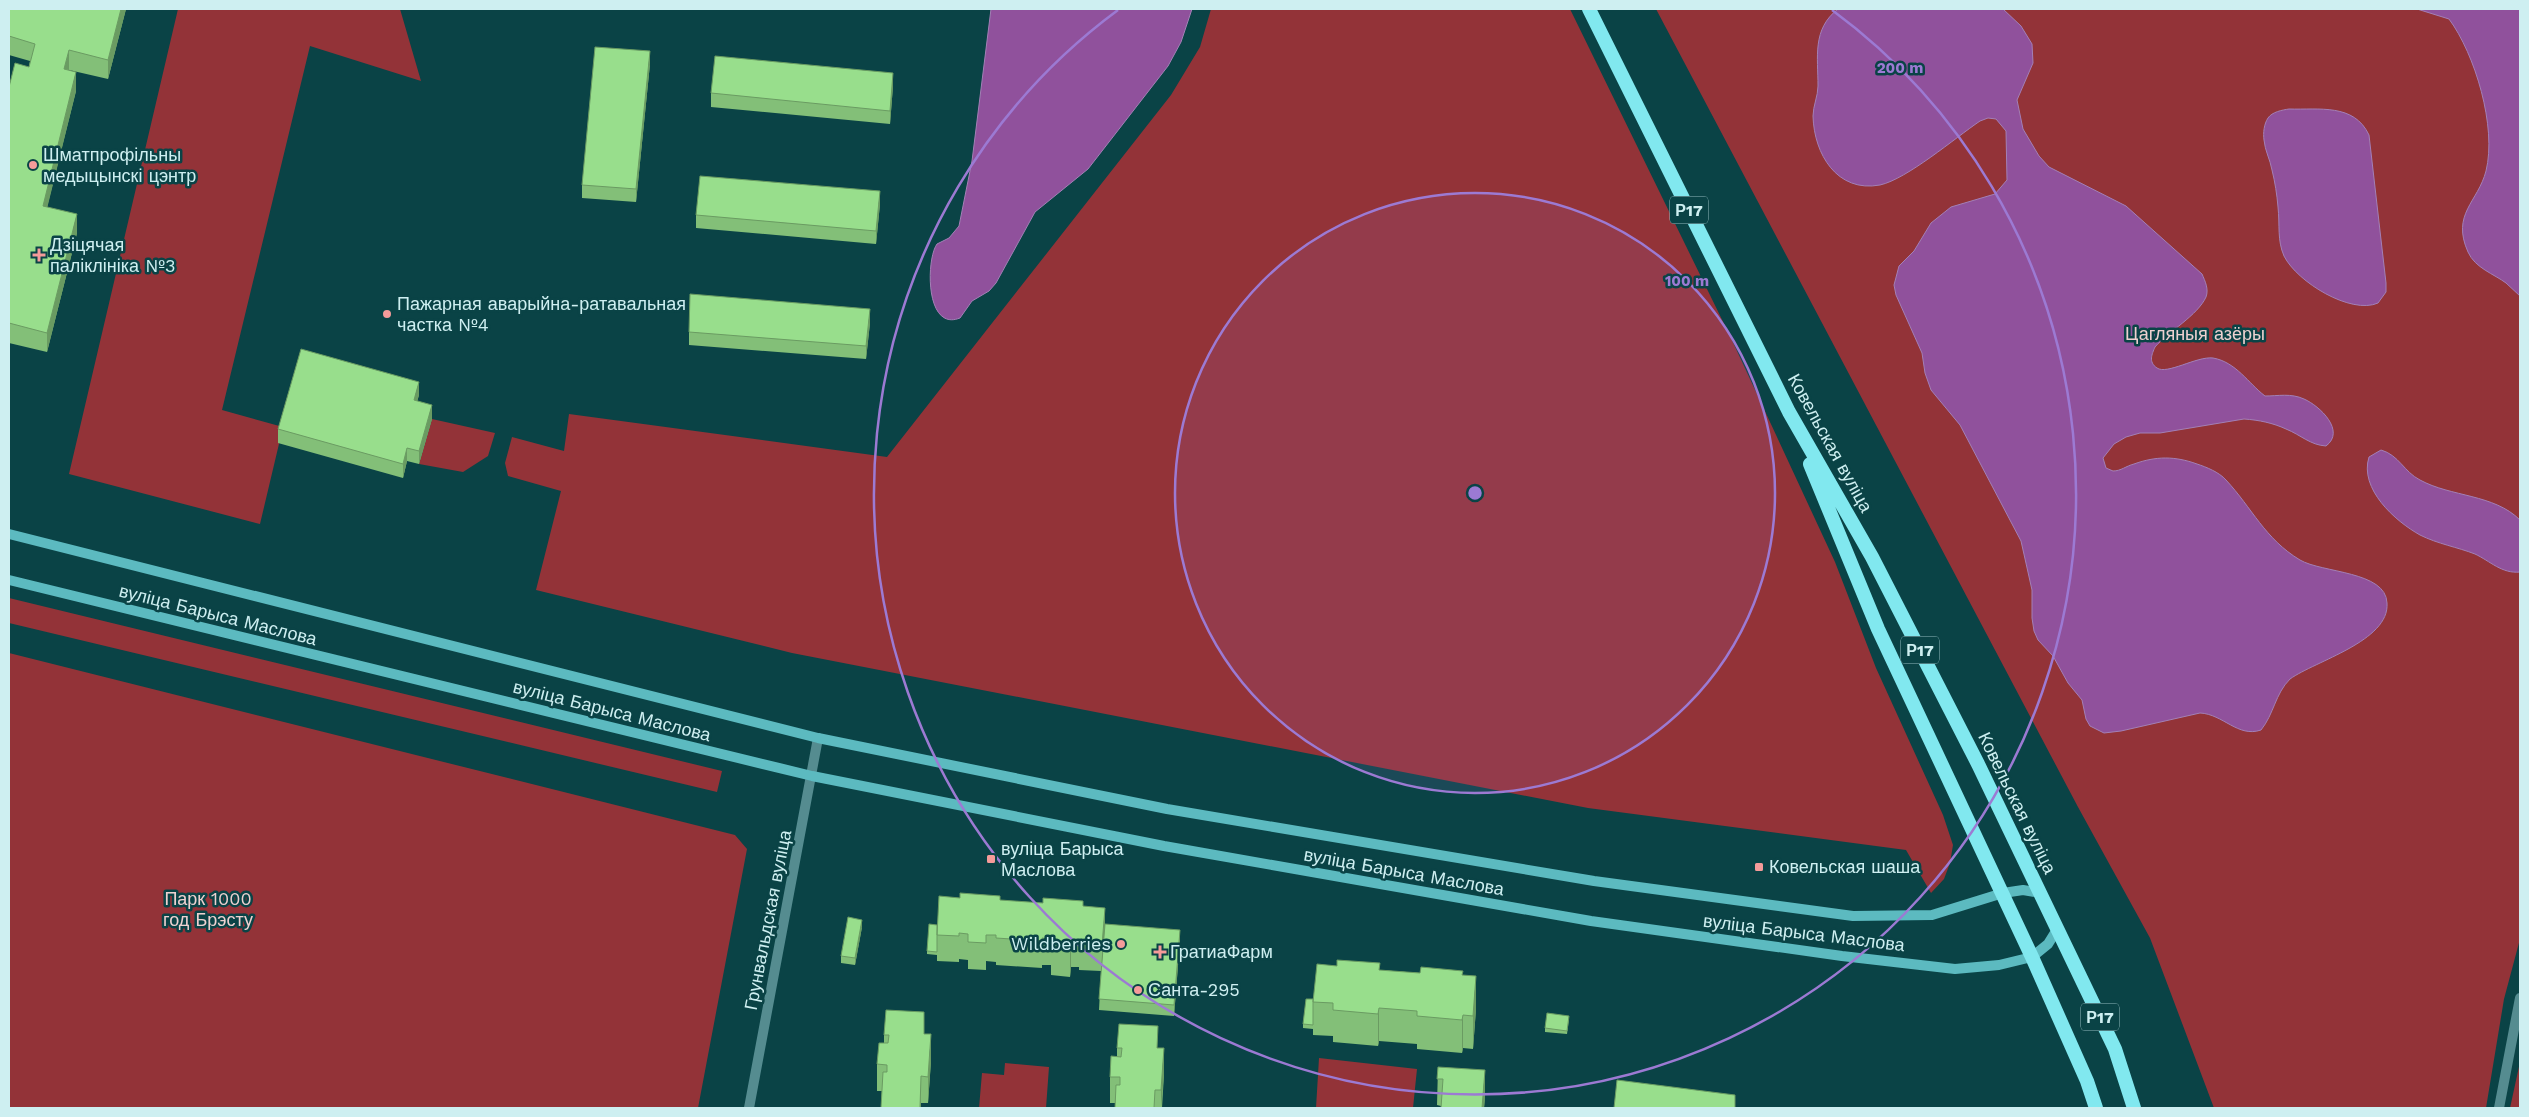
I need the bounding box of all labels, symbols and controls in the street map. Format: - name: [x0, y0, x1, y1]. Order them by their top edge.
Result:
- text: 200 m: [1877, 59, 1923, 77]
- place label: Шматпрофільны медыцынскі цэнтр: [43, 144, 196, 186]
- marker: Шматпрофільны медыцынскі цэнтр: [27, 159, 39, 171]
- road number: Р17: [1670, 196, 1708, 224]
- place label: Дзіцячая паліклініка №3: [50, 234, 175, 276]
- marker: Дзіцячая паліклініка №3: [32, 248, 46, 262]
- text: 100 m: [1665, 272, 1709, 290]
- place label: Пажарная аварыйна-ратавальная частка №4: [397, 293, 686, 335]
- marker: Пажарная аварыйна-ратавальная частка №4: [381, 308, 393, 320]
- park label: Цагляныя азёры: [2125, 323, 2265, 344]
- street label: Ковельская вуліца: [1784, 370, 1878, 516]
- centre of rings: [1466, 484, 1484, 502]
- street label: вуліца Барыса Маслова: [117, 580, 320, 649]
- road number: Р17: [1901, 636, 1939, 664]
- street label: вуліца Барыса Маслова: [511, 676, 714, 745]
- street label: Ковельская вуліца: [1974, 729, 2061, 878]
- street label: Грунвальдская вуліца: [740, 827, 795, 1012]
- place label: вуліца Барыса Маслова: [1001, 838, 1125, 880]
- street label: вуліца Барыса Маслова: [1302, 844, 1507, 900]
- marker: вуліца Барыса Маслова: [985, 853, 997, 865]
- place label: Ковельская шаша: [1769, 856, 1921, 877]
- marker: Ковельская шаша: [1753, 861, 1765, 873]
- park label: Парк 1000 год Брэсту: [163, 888, 253, 930]
- street label: вуліца Барыса Маслова: [1702, 910, 1907, 955]
- place label: Wildberries: [1011, 933, 1111, 954]
- marker: Wildberries: [1115, 938, 1127, 950]
- place label: ГратиаФарм: [1170, 941, 1273, 962]
- marker: ГратиаФарм: [1154, 946, 1166, 958]
- place label: Санта-295: [1148, 979, 1240, 1000]
- marker: Санта-295: [1132, 984, 1144, 996]
- road number: Р17: [2081, 1004, 2119, 1030]

